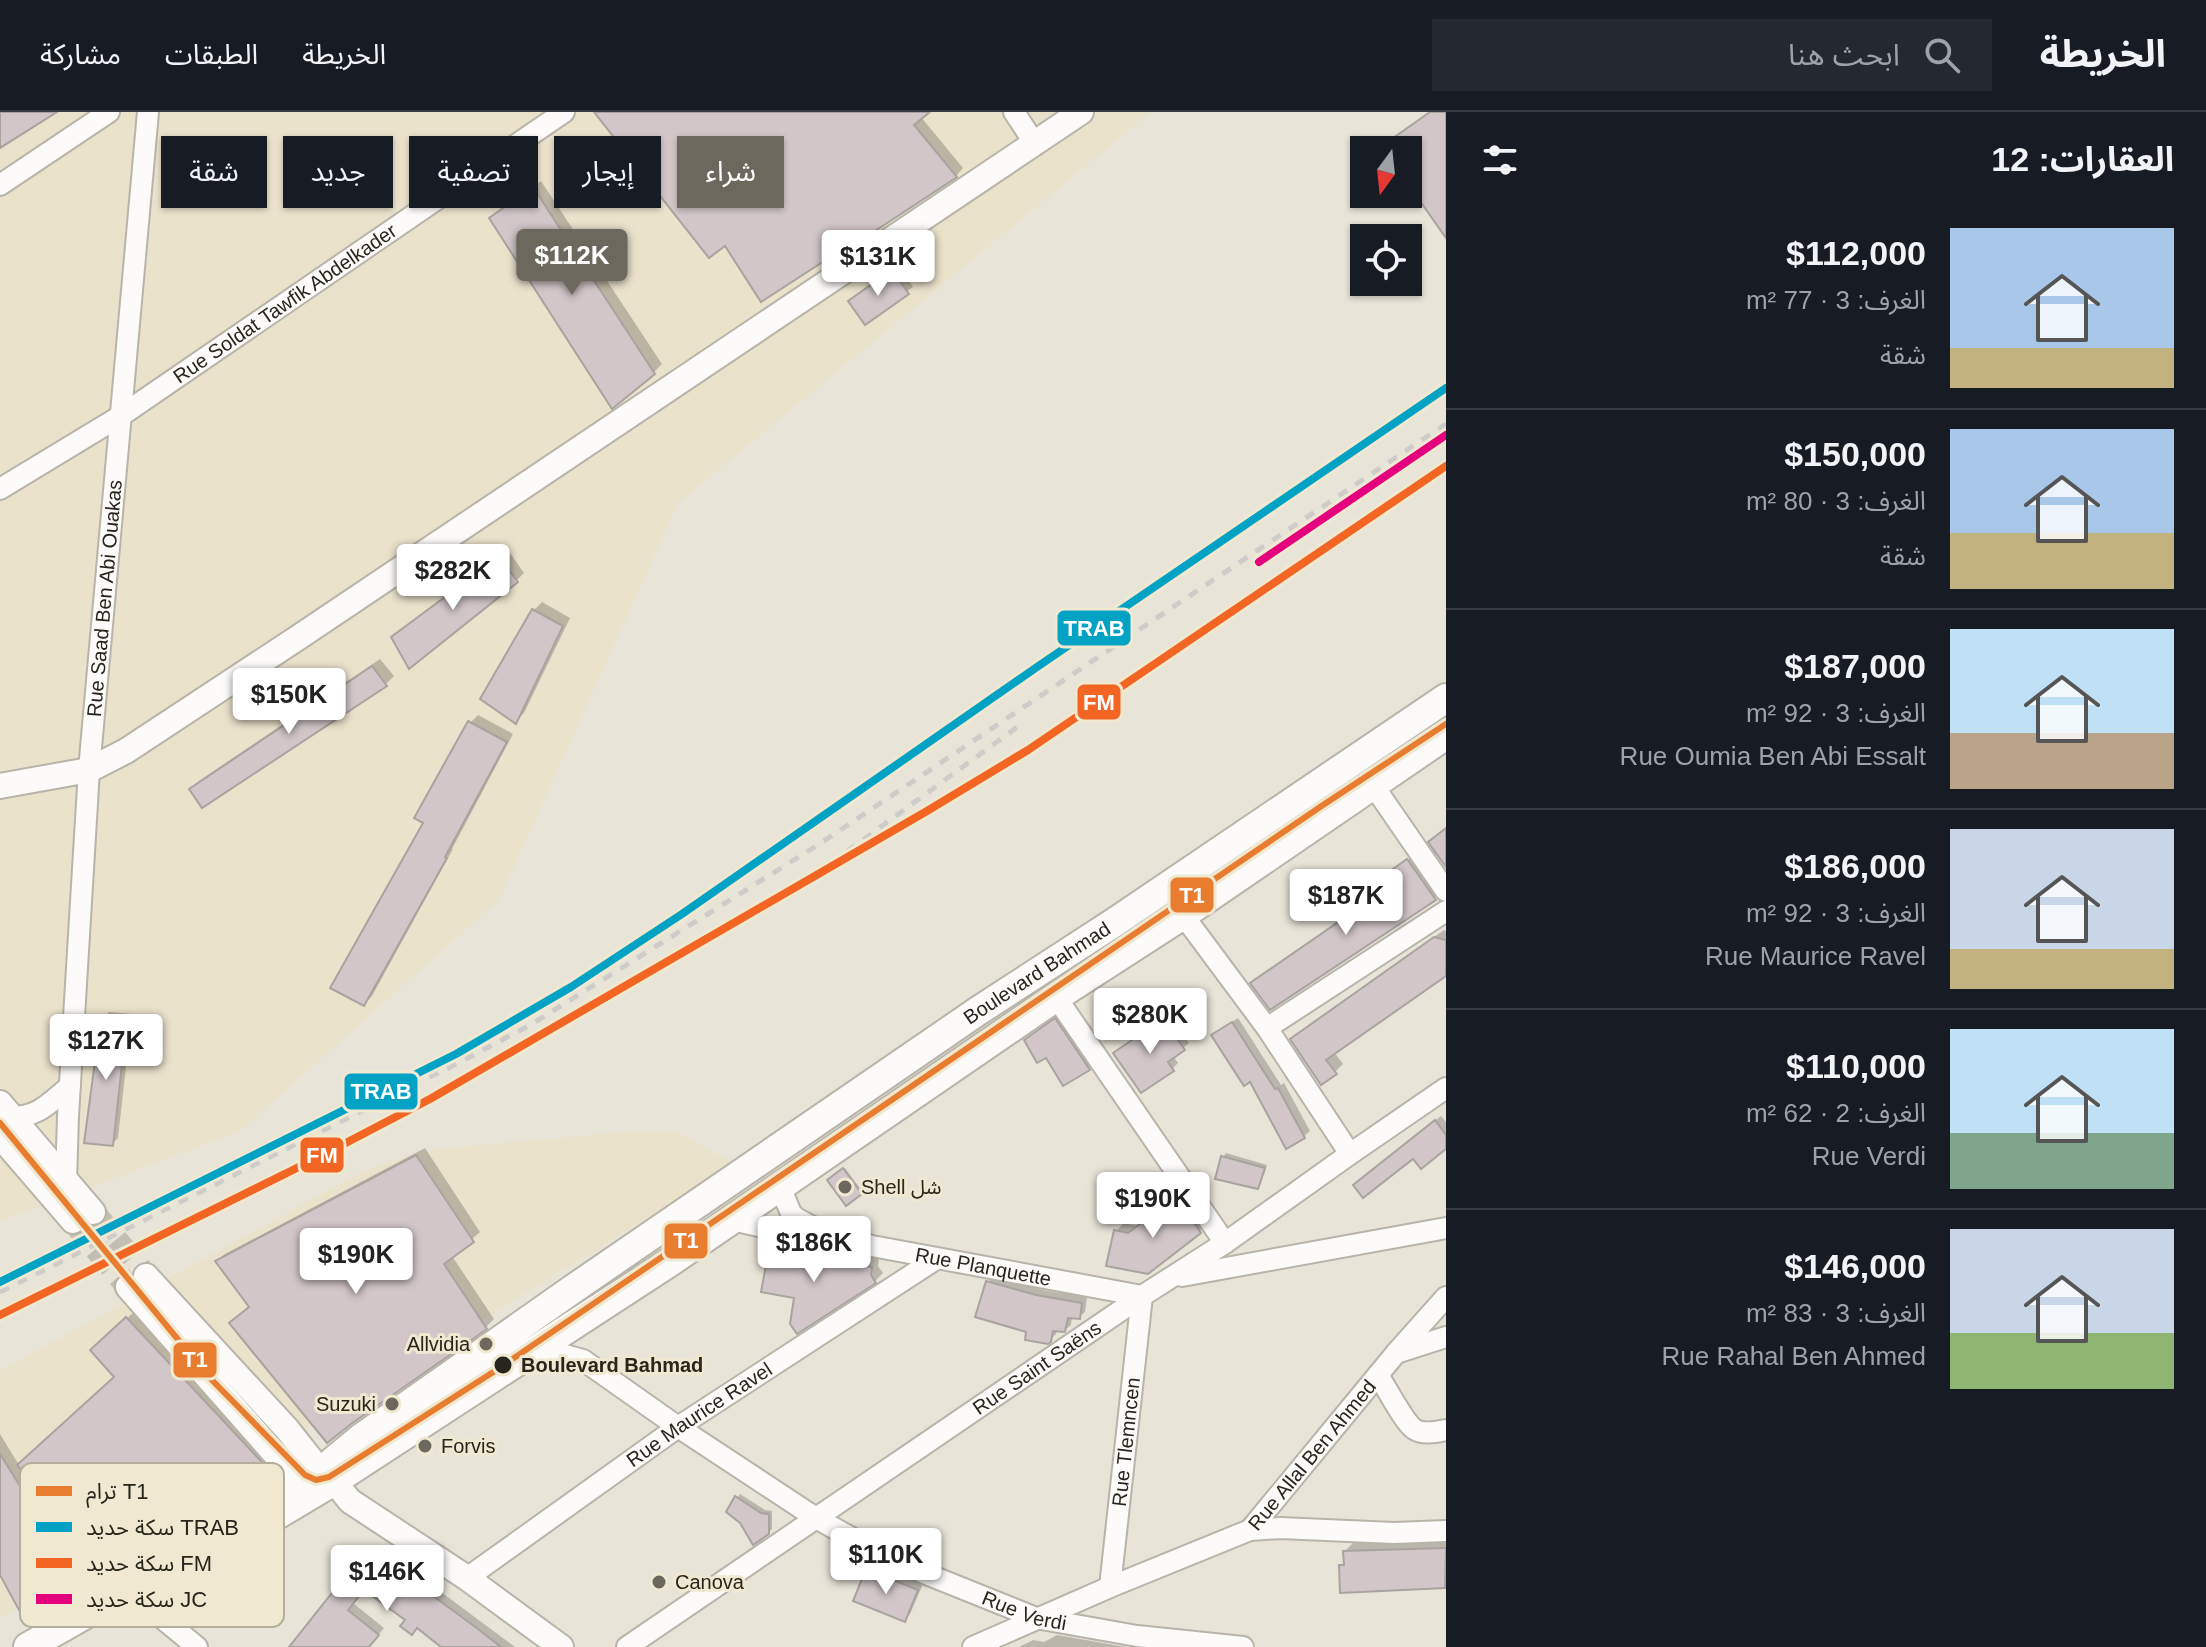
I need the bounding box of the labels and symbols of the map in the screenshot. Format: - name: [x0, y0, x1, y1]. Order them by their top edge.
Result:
- north arrow: [1350, 136, 1422, 208]
- street label: Rue Soldat Tawfik Abdelkader: [169, 219, 401, 388]
- pin: $112K: [516, 229, 628, 297]
- pin: $131K: [822, 230, 934, 298]
- street label: Rue Saad Ben Abi Ouakas: [83, 479, 126, 718]
- pin: $282K: [397, 544, 509, 612]
- line badge: TRAB: [1056, 609, 1132, 647]
- text: TRAB: [1063, 616, 1125, 641]
- pin: $150K: [233, 668, 345, 736]
- line badge: FM: [1076, 683, 1122, 721]
- text: FM: [1083, 690, 1115, 715]
- pin: $187K: [1290, 869, 1402, 937]
- line badge: T1: [1169, 876, 1215, 914]
- text: T1: [1179, 883, 1205, 908]
- street label: Boulevard Bahmad: [959, 917, 1114, 1029]
- pin: $280K: [1094, 988, 1206, 1056]
- pin: $127K: [50, 1014, 162, 1082]
- line badge: TRAB: [343, 1072, 419, 1111]
- text: TRAB: [350, 1079, 412, 1104]
- line badge: FM: [299, 1136, 345, 1174]
- text: FM: [306, 1143, 338, 1168]
- pin: $190K: [1097, 1172, 1209, 1240]
- place label: Shell شل: [861, 1176, 941, 1199]
- marker: Shell شل: [836, 1178, 854, 1196]
- pin: $186K: [758, 1216, 870, 1284]
- line badge: T1: [663, 1222, 709, 1260]
- pin: $190K: [300, 1228, 412, 1296]
- text: T1: [673, 1228, 699, 1253]
- street label: Rue Planquette: [913, 1243, 1053, 1290]
- street label: Rue Saint Saëns: [969, 1316, 1105, 1419]
- place label: Allvidia: [407, 1333, 471, 1355]
- marker: Allvidia: [477, 1335, 495, 1353]
- line badge: T1: [172, 1341, 218, 1379]
- text: T1: [182, 1347, 208, 1372]
- marker: Boulevard Bahmad: [492, 1354, 514, 1376]
- place label: Boulevard Bahmad: [521, 1354, 703, 1376]
- street label: Rue Maurice Ravel: [622, 1358, 776, 1471]
- street label: Rue Allal Ben Ahmed: [1244, 1375, 1380, 1534]
- street label: Rue Tlemncen: [1108, 1376, 1144, 1508]
- place label: Suzuki: [316, 1393, 376, 1415]
- marker: Suzuki: [383, 1395, 401, 1413]
- place label: Forvis: [441, 1435, 495, 1457]
- marker: Forvis: [416, 1437, 434, 1455]
- legend: [20, 1463, 284, 1627]
- text: ترام T1: [86, 1479, 148, 1508]
- text: سكة حديد TRAB: [86, 1515, 239, 1540]
- pin: $110K: [830, 1528, 942, 1596]
- pin: $146K: [331, 1545, 443, 1613]
- text: سكة حديد FM: [86, 1551, 212, 1576]
- place label: Canova: [675, 1571, 745, 1593]
- marker: Canova: [650, 1573, 668, 1591]
- text: سكة حديد JC: [86, 1587, 207, 1612]
- street label: Rue Verdi: [979, 1587, 1068, 1634]

